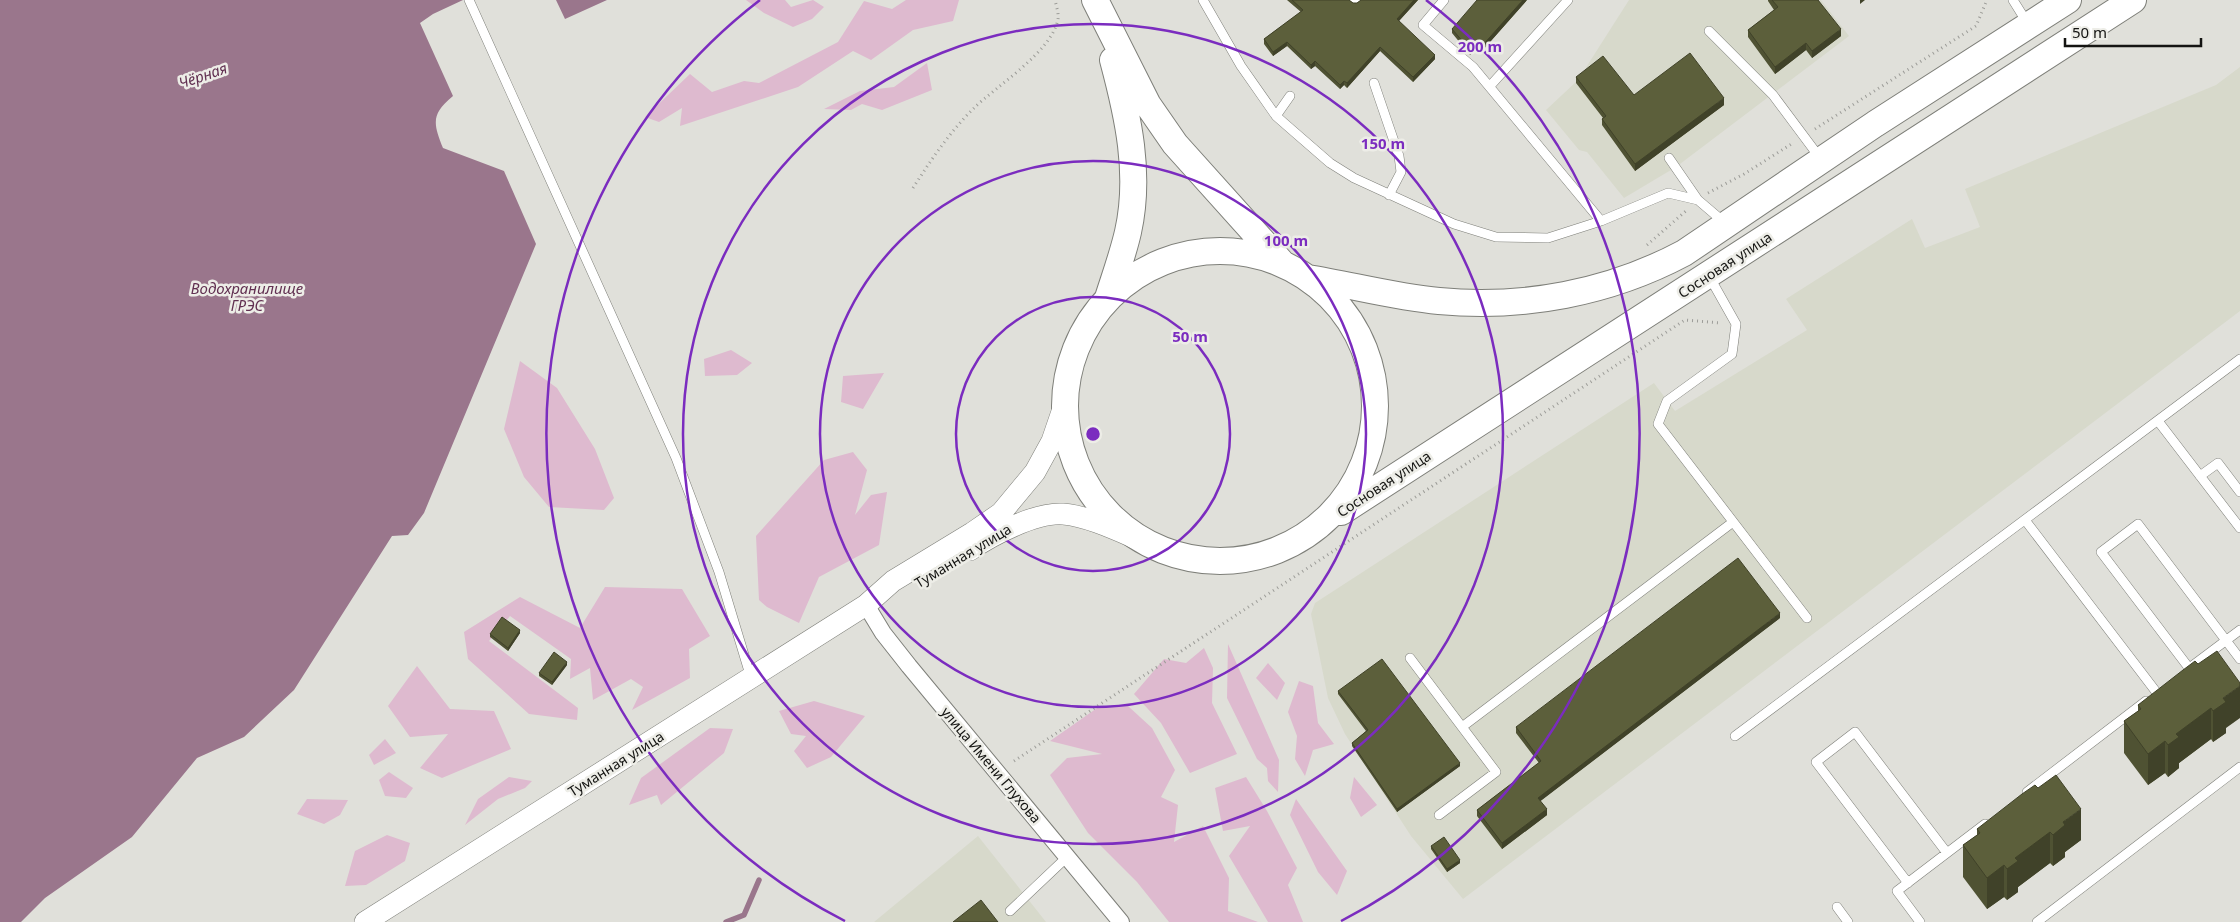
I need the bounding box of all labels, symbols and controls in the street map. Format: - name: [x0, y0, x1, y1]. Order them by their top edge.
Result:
- scale bar: [2065, 15, 2201, 47]
- text: 50 m: [2072, 22, 2107, 42]
- text: 200 m: [1458, 36, 1502, 56]
- water label: Чёрная: [176, 57, 230, 93]
- text: 150 m: [1361, 133, 1405, 153]
- street label: Сосновая улица: [1674, 227, 1775, 302]
- text: 100 m: [1264, 230, 1308, 250]
- water label: Водохранилище ГРЭС: [191, 278, 304, 315]
- text: 50 m: [1172, 326, 1208, 346]
- centre of rings: [1084, 425, 1102, 443]
- street label: Сосновая улица: [1333, 446, 1434, 521]
- street label: Туманная улица: [911, 519, 1015, 592]
- street label: улица Имени Глухова: [937, 703, 1046, 827]
- street label: Туманная улица: [564, 726, 667, 801]

